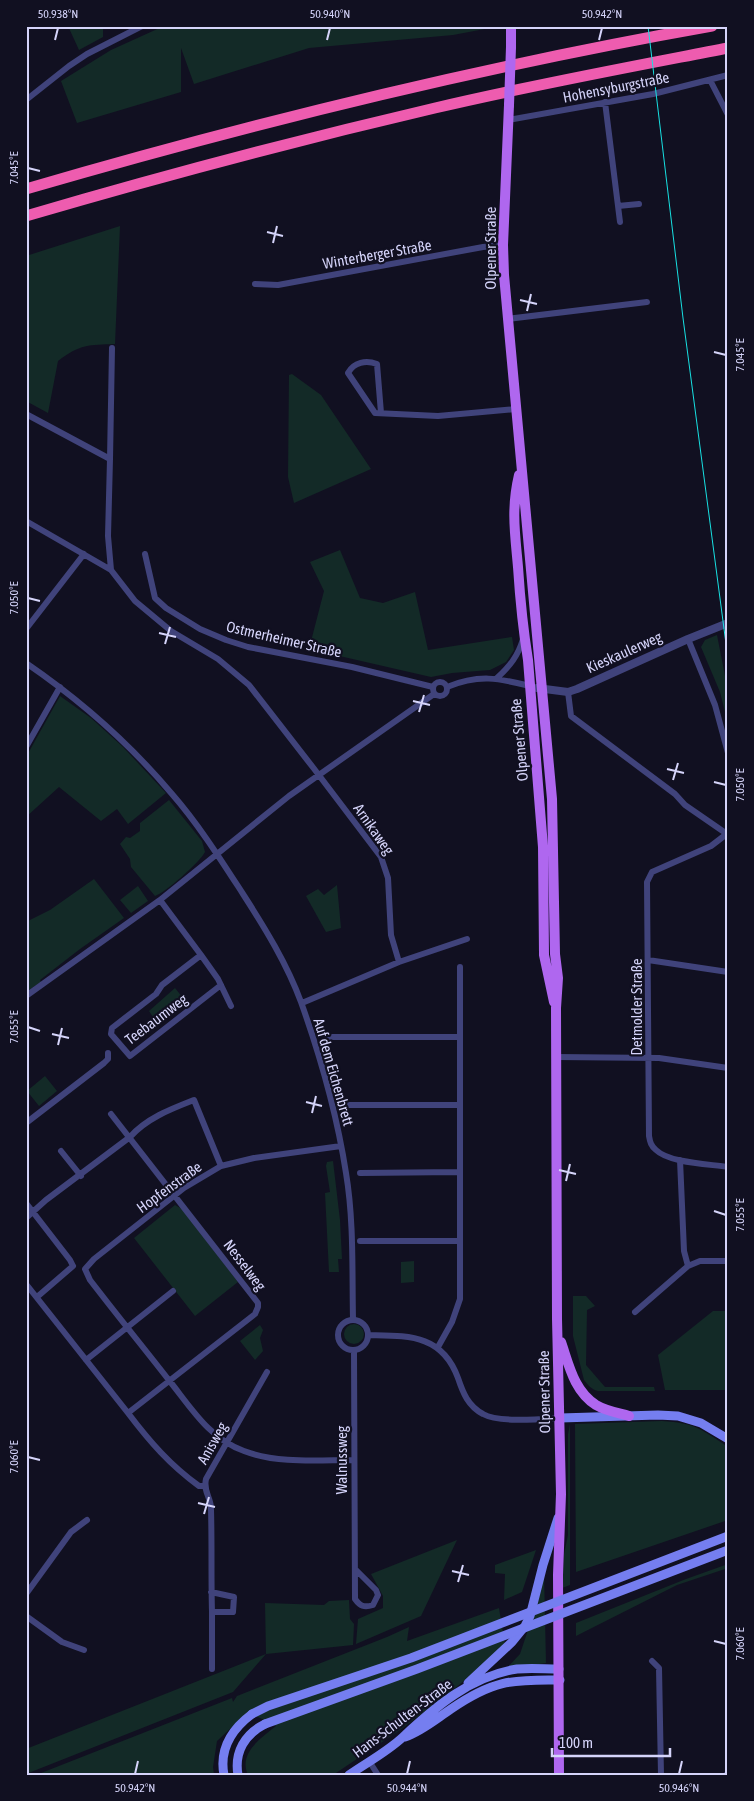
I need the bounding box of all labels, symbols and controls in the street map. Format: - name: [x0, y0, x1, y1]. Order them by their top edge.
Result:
- text: 50.938°N: [38, 7, 78, 21]
- text: 50.940°N: [310, 7, 350, 21]
- text: 50.942°N: [582, 7, 622, 21]
- street label: Hohensyburgstraße: [561, 68, 671, 106]
- text: 7.045°E: [7, 151, 21, 185]
- street label: Olpener Straße: [482, 206, 499, 289]
- street label: Winterberger Straße: [321, 236, 433, 272]
- text: 7.045°E: [733, 338, 747, 372]
- text: 7.050°E: [7, 581, 21, 615]
- street label: Ostmerheimer Straße: [225, 617, 343, 661]
- street label: Kieskaulerweg: [584, 628, 665, 676]
- street label: Olpener Straße: [507, 698, 531, 782]
- text: 7.050°E: [733, 768, 747, 802]
- street label: Arnikaweg: [350, 800, 398, 858]
- street label: Detmolder Straße: [628, 958, 645, 1056]
- street label: Teebaumweg: [122, 990, 191, 1048]
- text: 7.055°E: [7, 1010, 21, 1044]
- street label: Auf dem Eichenbrett: [310, 1016, 358, 1128]
- street label: Hopfenstraße: [133, 1158, 205, 1216]
- text: 7.055°E: [733, 1198, 747, 1232]
- street label: Nesselweg: [220, 1236, 270, 1294]
- street label: Olpener Straße: [535, 1350, 553, 1434]
- street label: Anisweg: [194, 1419, 231, 1467]
- street label: Walnussweg: [333, 1425, 350, 1494]
- text: 7.060°E: [7, 1440, 21, 1474]
- text: 7.060°E: [733, 1627, 747, 1661]
- street label: Hans-Schulten-Straße: [349, 1675, 455, 1761]
- scale bar: [552, 1726, 669, 1758]
- text: 100 m: [559, 1734, 593, 1751]
- text: 50.942°N: [115, 1781, 155, 1795]
- text: 50.944°N: [387, 1781, 427, 1795]
- text: 50.946°N: [659, 1781, 699, 1795]

